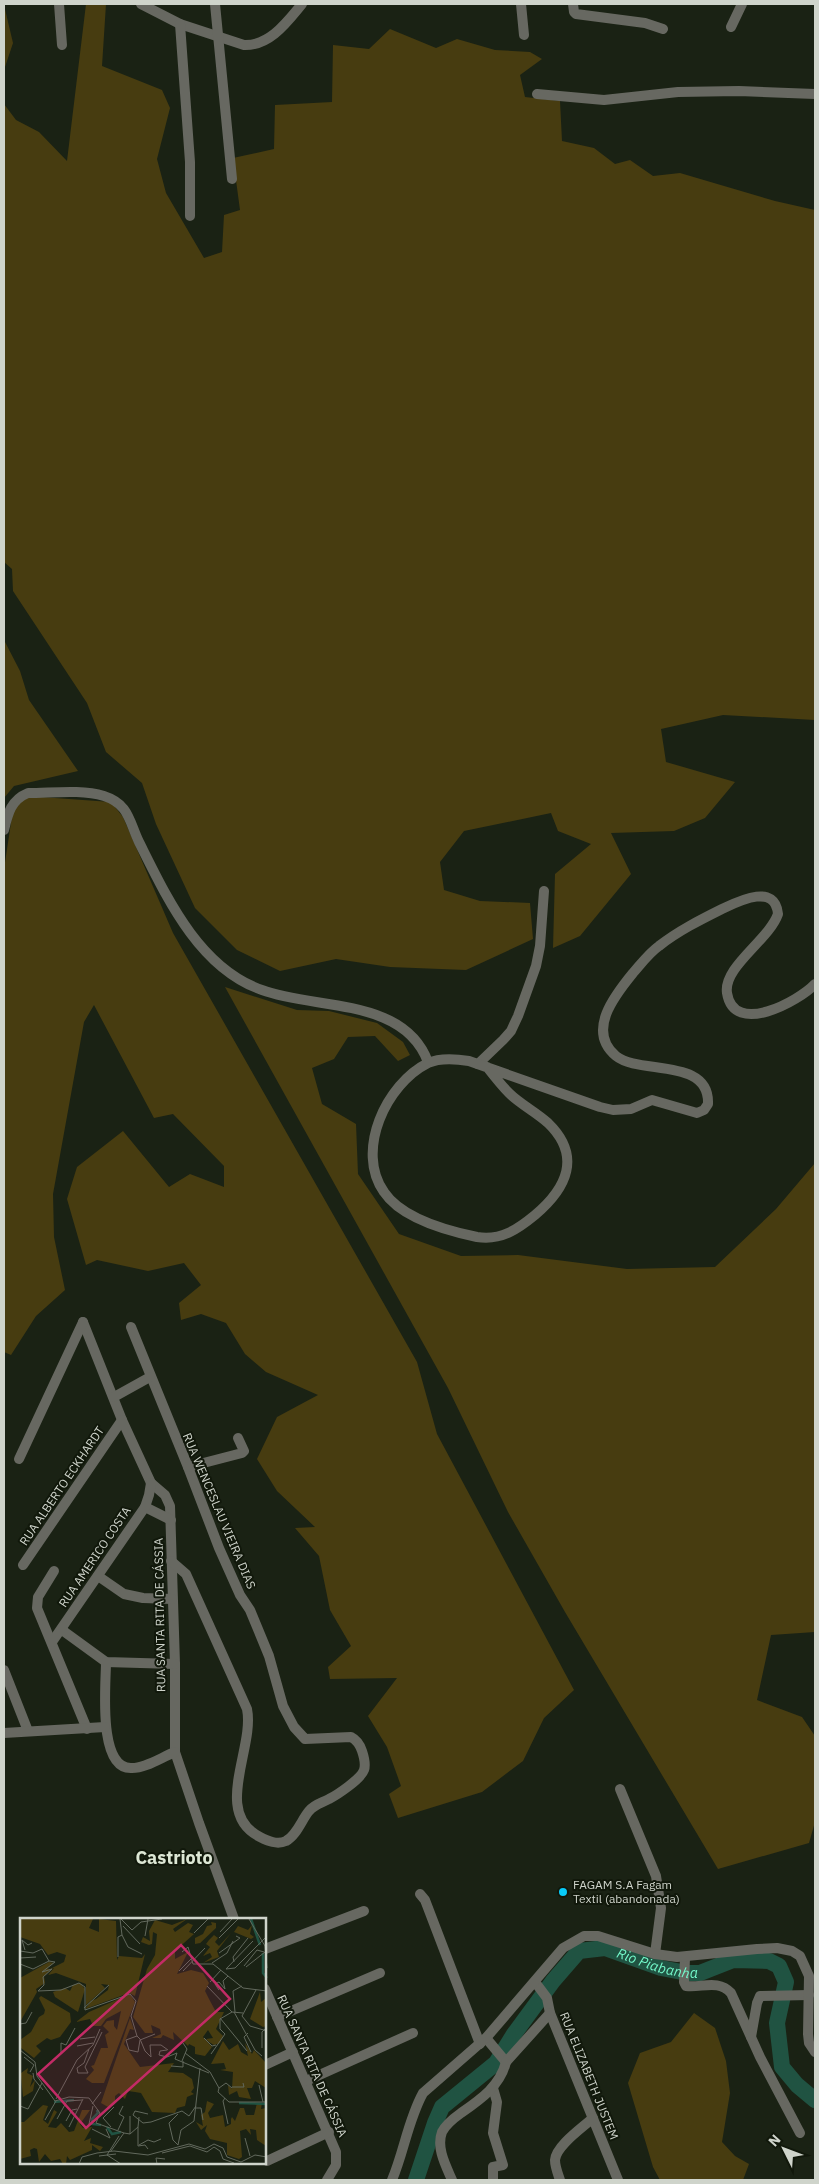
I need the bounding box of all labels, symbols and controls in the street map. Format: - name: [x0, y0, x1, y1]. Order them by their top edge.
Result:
- street label: RUA ALBERTO ECKHARDT: [16, 1423, 107, 1548]
- street label: RUA WENCESLAU VIEIRA DIAS: [180, 1431, 259, 1591]
- street label: RUA AMERICO COSTA: [55, 1503, 134, 1610]
- street label: RUA SANTA RITA DE CÁSSIA: [151, 1538, 168, 1692]
- district label: Castrioto: [135, 1846, 213, 1869]
- place label: FAGAM S.A Fagam Textil (abandonada): [573, 1877, 680, 1906]
- marker: FAGAM S.A Fagam Textil (abandonada): [557, 1886, 569, 1898]
- inset map: [20, 1918, 266, 2164]
- water label: Rio Piabanha: [614, 1944, 698, 1982]
- street label: RUA SANTA RITA DE CÁSSIA: [274, 1992, 351, 2140]
- street label: RUA ELIZABETH JUSTEM: [557, 2010, 622, 2142]
- north arrow: [759, 2124, 809, 2174]
- text: N: [764, 2131, 784, 2150]

